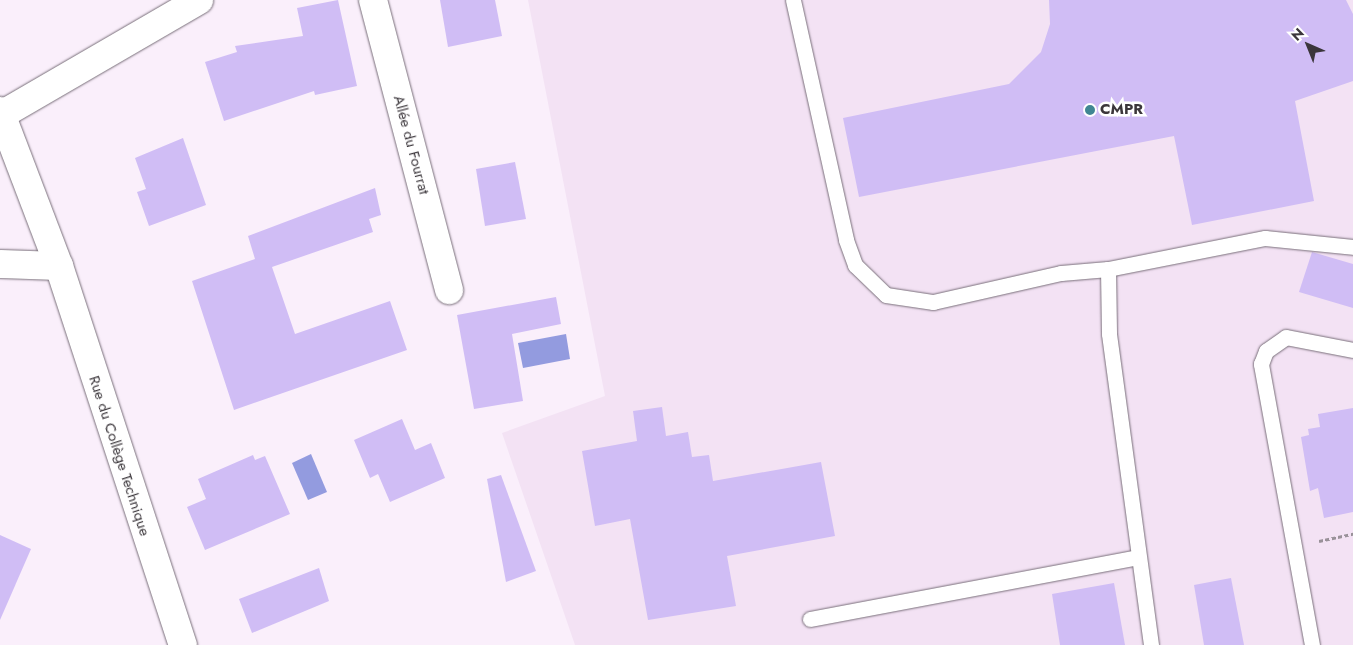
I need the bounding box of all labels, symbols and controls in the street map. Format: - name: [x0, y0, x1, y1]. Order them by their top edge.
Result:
- north arrow: [1283, 20, 1333, 70]
- text: N: [1287, 23, 1309, 45]
- street label: Allée du Fourrat: [389, 93, 433, 197]
- place label: CMPR: [1100, 101, 1143, 119]
- marker: CMPR: [1084, 104, 1096, 116]
- street label: Rue du Collège Technique: [85, 374, 153, 538]

